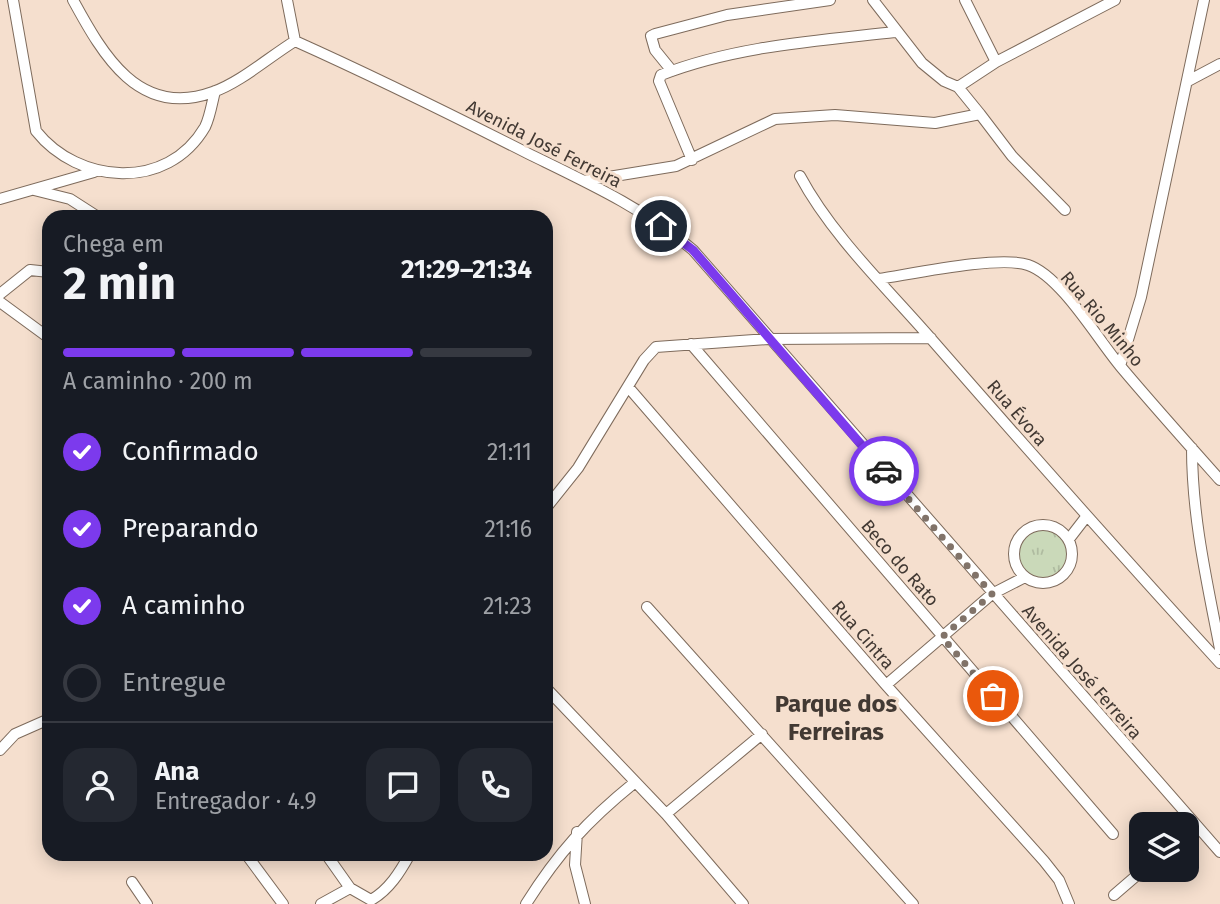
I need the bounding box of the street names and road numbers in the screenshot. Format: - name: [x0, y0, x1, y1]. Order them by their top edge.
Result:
- street label: Avenida José Ferreira: [463, 95, 625, 193]
- street label: Rua Rio Minho: [1056, 267, 1148, 371]
- street label: Rua Évora: [982, 375, 1052, 451]
- street label: Beco do Rato: [856, 515, 944, 611]
- street label: Rua Cintra: [827, 596, 899, 674]
- street label: Avenida José Ferreira: [1018, 600, 1146, 744]

